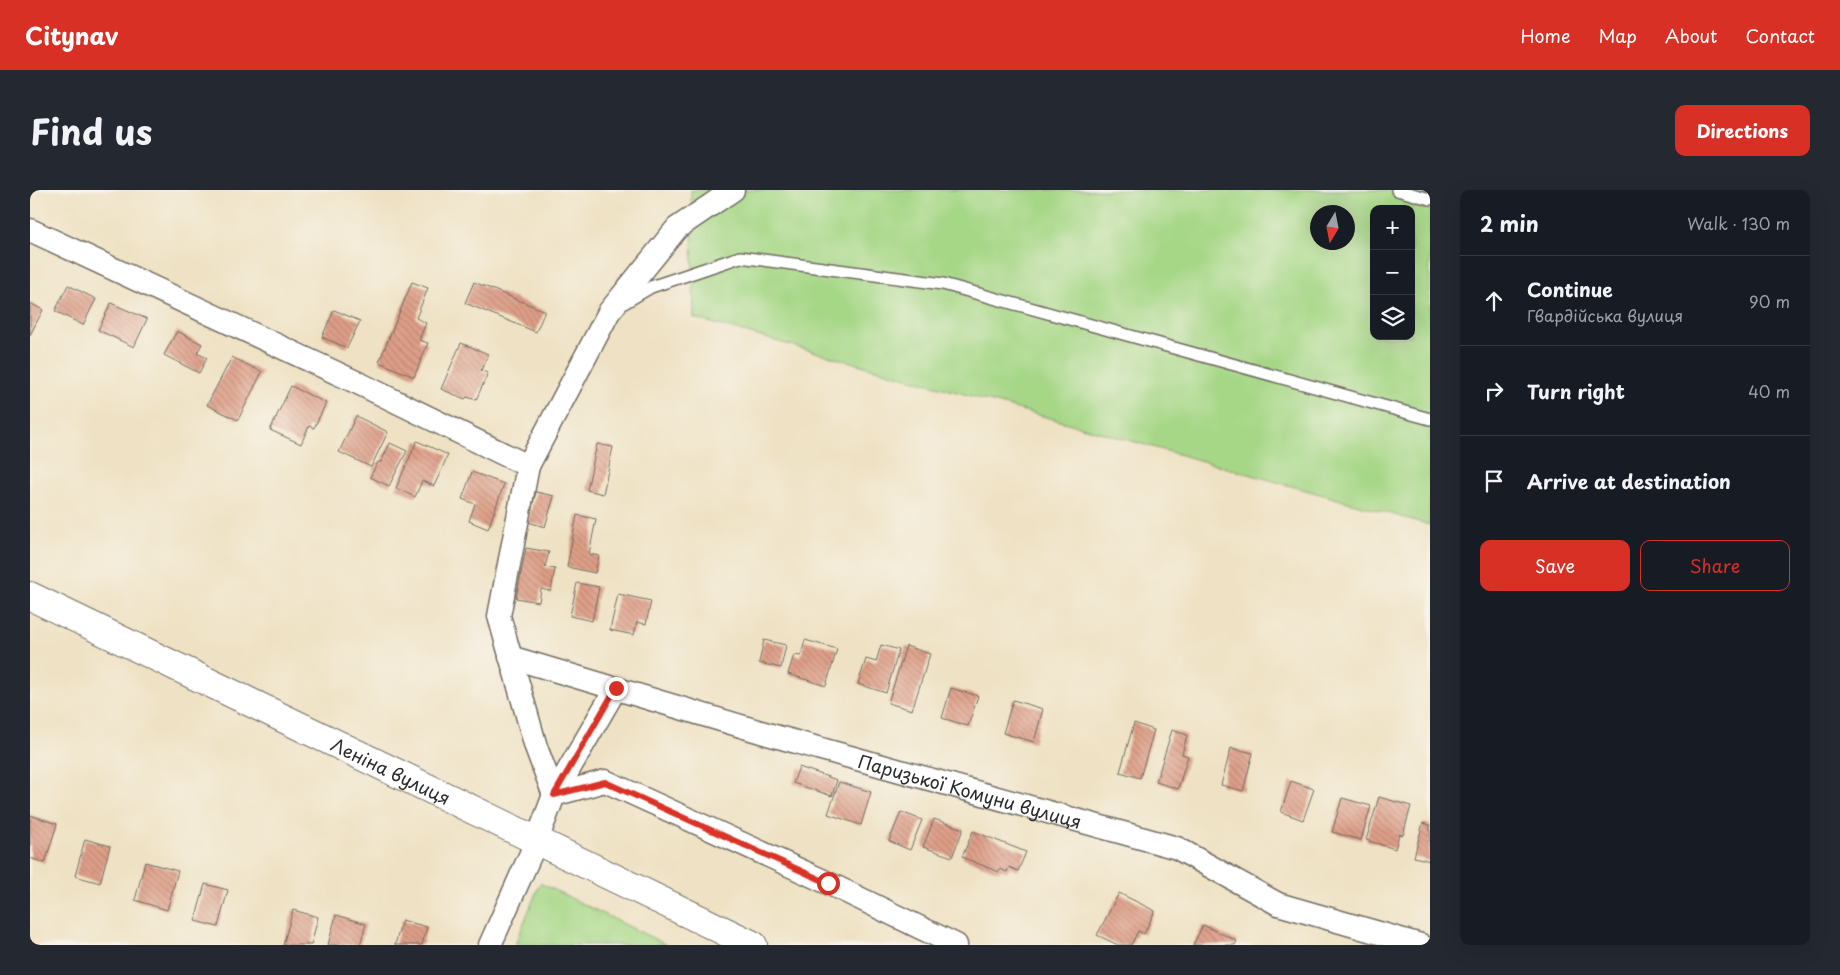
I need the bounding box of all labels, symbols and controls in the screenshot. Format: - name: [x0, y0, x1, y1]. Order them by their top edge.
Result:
- text: Citynav: [25, 17, 118, 53]
- text: Home: [1520, 22, 1570, 49]
- text: Map: [1598, 22, 1637, 49]
- text: About: [1665, 22, 1717, 49]
- text: Contact: [1745, 22, 1815, 49]
- text: Find us: [30, 104, 152, 157]
- button: Directions: [1675, 105, 1810, 156]
- north arrow: [1310, 205, 1355, 250]
- map controls: [1370, 205, 1415, 340]
- button: +: [1370, 205, 1415, 250]
- text: 2 min: [1480, 207, 1539, 239]
- text: Walk · 130 m: [1687, 211, 1790, 235]
- button: −: [1370, 250, 1415, 295]
- text: Continue: [1527, 275, 1613, 303]
- icon: ahead: [1480, 287, 1508, 315]
- text: 90 m: [1749, 289, 1790, 313]
- button: layers: [1370, 295, 1415, 340]
- text: Гвардійська вулиця: [1527, 303, 1683, 327]
- icon: right: [1480, 377, 1508, 405]
- text: Turn right: [1527, 377, 1625, 405]
- text: 40 m: [1748, 379, 1790, 403]
- icon: arrive: [1480, 467, 1508, 495]
- text: Arrive at destination: [1527, 467, 1731, 495]
- button: Save: [1480, 540, 1630, 591]
- button: Share: [1640, 540, 1790, 591]
- route end: [605, 677, 628, 700]
- street label: Леніна вулиця: [327, 730, 455, 811]
- street label: Паризької Комуни вулиця: [855, 746, 1085, 834]
- route start: [817, 872, 840, 895]

